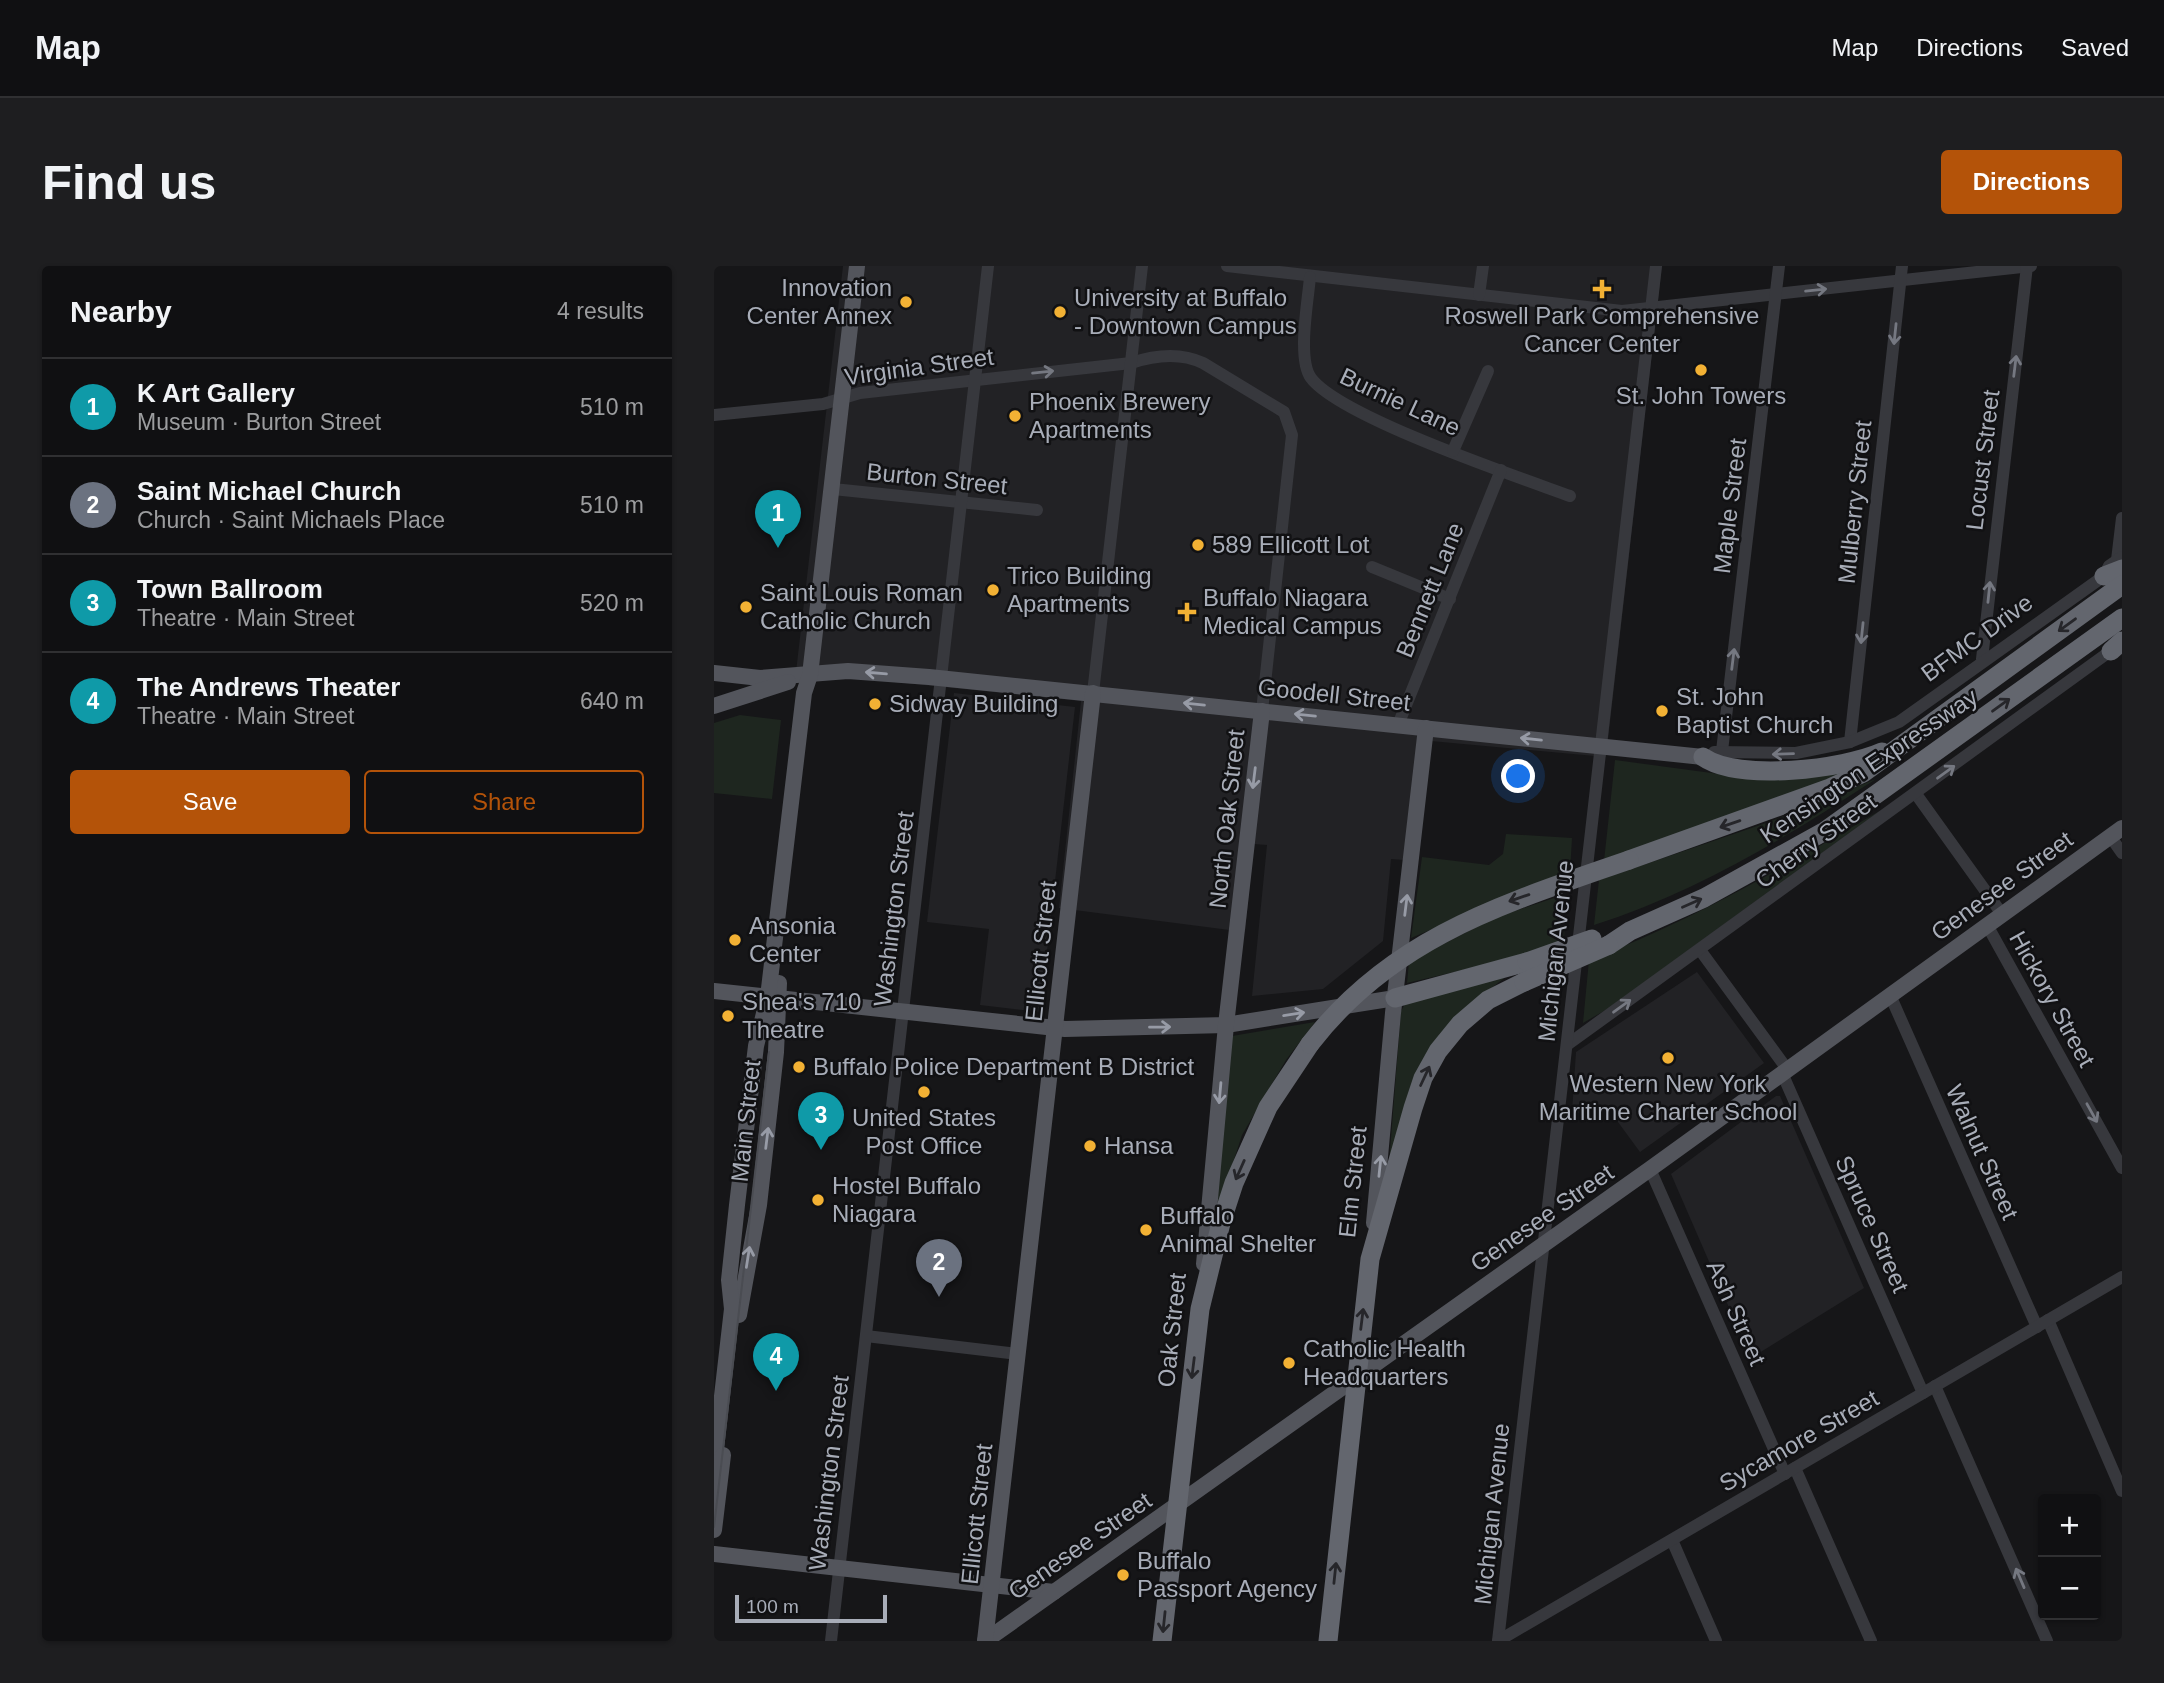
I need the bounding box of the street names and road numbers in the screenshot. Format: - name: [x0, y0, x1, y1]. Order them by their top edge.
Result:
- street label: Virginia Street: [843, 343, 996, 390]
- street label: Burnie Lane: [1336, 362, 1465, 441]
- street label: Locust Street: [1960, 388, 2005, 532]
- street label: Mulberry Street: [1833, 419, 1877, 585]
- street label: Maple Street: [1708, 436, 1751, 575]
- street label: Burton Street: [865, 458, 1009, 499]
- street label: Bennett Lane: [1390, 519, 1469, 661]
- street label: BFMC Drive: [1916, 588, 2037, 687]
- street label: Goodell Street: [1256, 673, 1412, 716]
- street label: Kensington Expressway: [1755, 683, 1982, 848]
- street label: North Oak Street: [1204, 728, 1249, 910]
- street label: Cherry Street: [1750, 788, 1882, 893]
- street label: Washington Street: [868, 809, 919, 1008]
- street label: Genesee Street: [1926, 825, 2078, 946]
- street label: Michigan Avenue: [1533, 859, 1578, 1043]
- street label: Ellicott Street: [1020, 879, 1061, 1023]
- street label: Hickory Street: [2004, 926, 2101, 1071]
- street label: Main Street: [726, 1058, 765, 1183]
- street label: Walnut Street: [1941, 1080, 2024, 1224]
- street label: Elm Street: [1333, 1124, 1372, 1239]
- street label: Spruce Street: [1830, 1151, 1915, 1297]
- street label: Genesee Street: [1465, 1158, 1619, 1277]
- street label: Ash Street: [1701, 1256, 1772, 1370]
- street label: Oak Street: [1152, 1271, 1191, 1388]
- street label: Washington Street: [803, 1373, 854, 1572]
- street label: Sycamore Street: [1715, 1384, 1883, 1497]
- street label: Michigan Avenue: [1469, 1422, 1514, 1606]
- street label: Ellicott Street: [956, 1442, 997, 1586]
- street label: Genesee Street: [1003, 1486, 1157, 1605]

